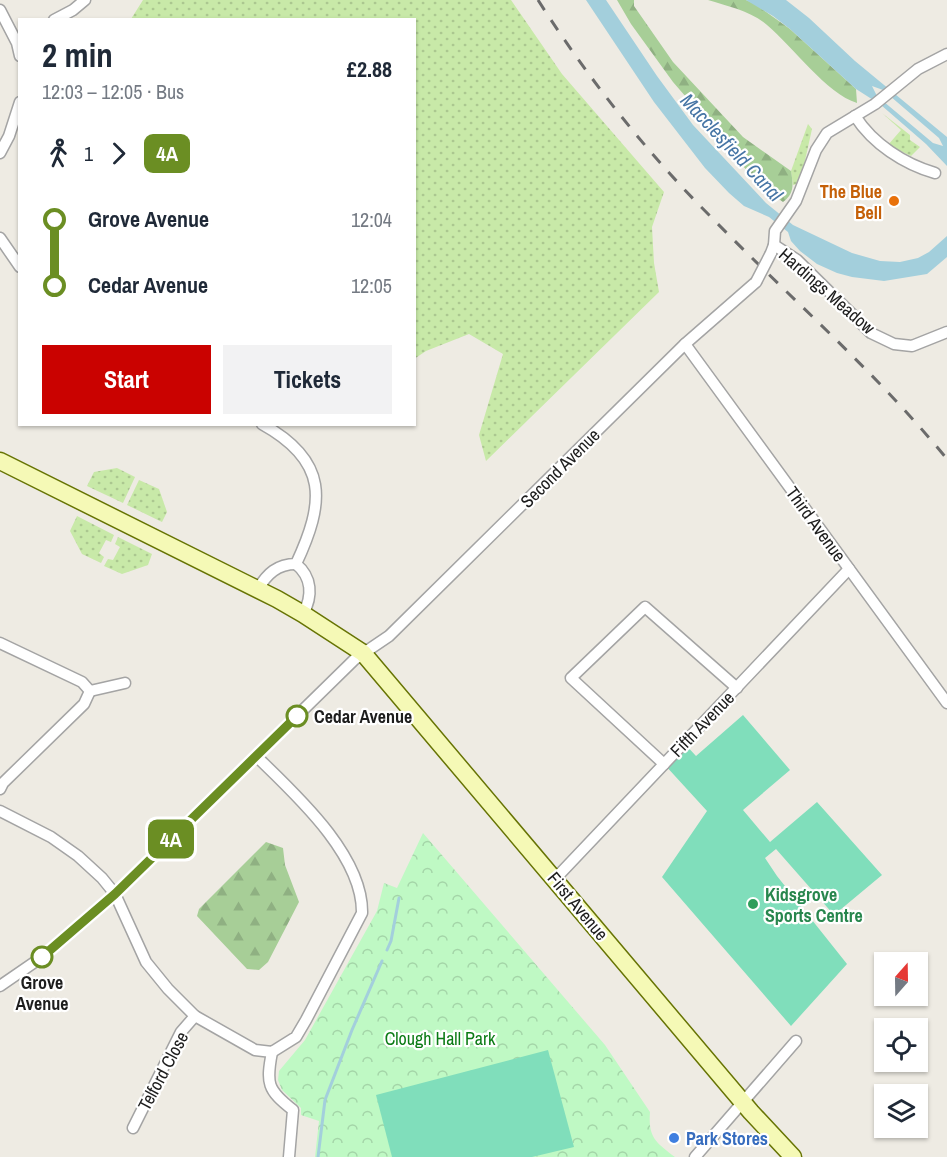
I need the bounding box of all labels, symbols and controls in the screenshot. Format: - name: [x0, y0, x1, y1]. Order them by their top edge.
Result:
- text: 2 min: [42, 33, 113, 77]
- text: £2.88: [347, 54, 392, 84]
- text: 12:03 – 12:05 · Bus: [42, 78, 184, 105]
- water label: Macclesfield Canal: [675, 87, 789, 207]
- icon: walk: [42, 137, 75, 170]
- icon: forward: [102, 137, 135, 170]
- text: 4A: [156, 139, 178, 168]
- text: 1: [84, 140, 93, 167]
- place label: The Blue Bell: [820, 179, 882, 225]
- marker: The Blue Bell: [887, 194, 901, 208]
- text: Grove Avenue: [88, 204, 209, 234]
- text: 12:04: [351, 206, 392, 233]
- street label: Hardings Meadow: [774, 242, 881, 340]
- text: Cedar Avenue: [88, 270, 208, 300]
- text: 12:05: [351, 272, 392, 299]
- button: Start: [42, 345, 211, 414]
- button: Tickets: [223, 345, 392, 414]
- street label: Second Avenue: [515, 423, 605, 513]
- street label: Third Avenue: [780, 481, 852, 567]
- street label: Fifth Avenue: [664, 686, 740, 762]
- place label: Cedar Avenue: [314, 704, 412, 729]
- marker: Cedar Avenue: [286, 705, 308, 727]
- line badge: 4A: [144, 820, 198, 858]
- text: 4A: [160, 825, 182, 854]
- street label: First Avenue: [542, 866, 614, 946]
- place label: Kidsgrove Sports Centre: [765, 882, 863, 928]
- marker: Kidsgrove Sports Centre: [746, 897, 760, 911]
- marker: Grove Avenue: [31, 946, 53, 968]
- north arrow: [874, 952, 928, 1006]
- map controls: [874, 952, 928, 1138]
- place label: Grove Avenue: [16, 970, 68, 1016]
- button: locate: [874, 1018, 928, 1072]
- park label: Clough Hall Park: [385, 1026, 496, 1051]
- street label: Telford Close: [132, 1027, 194, 1115]
- button: layers: [874, 1084, 928, 1138]
- place label: Park Stores: [686, 1126, 768, 1151]
- marker: Park Stores: [667, 1131, 681, 1145]

